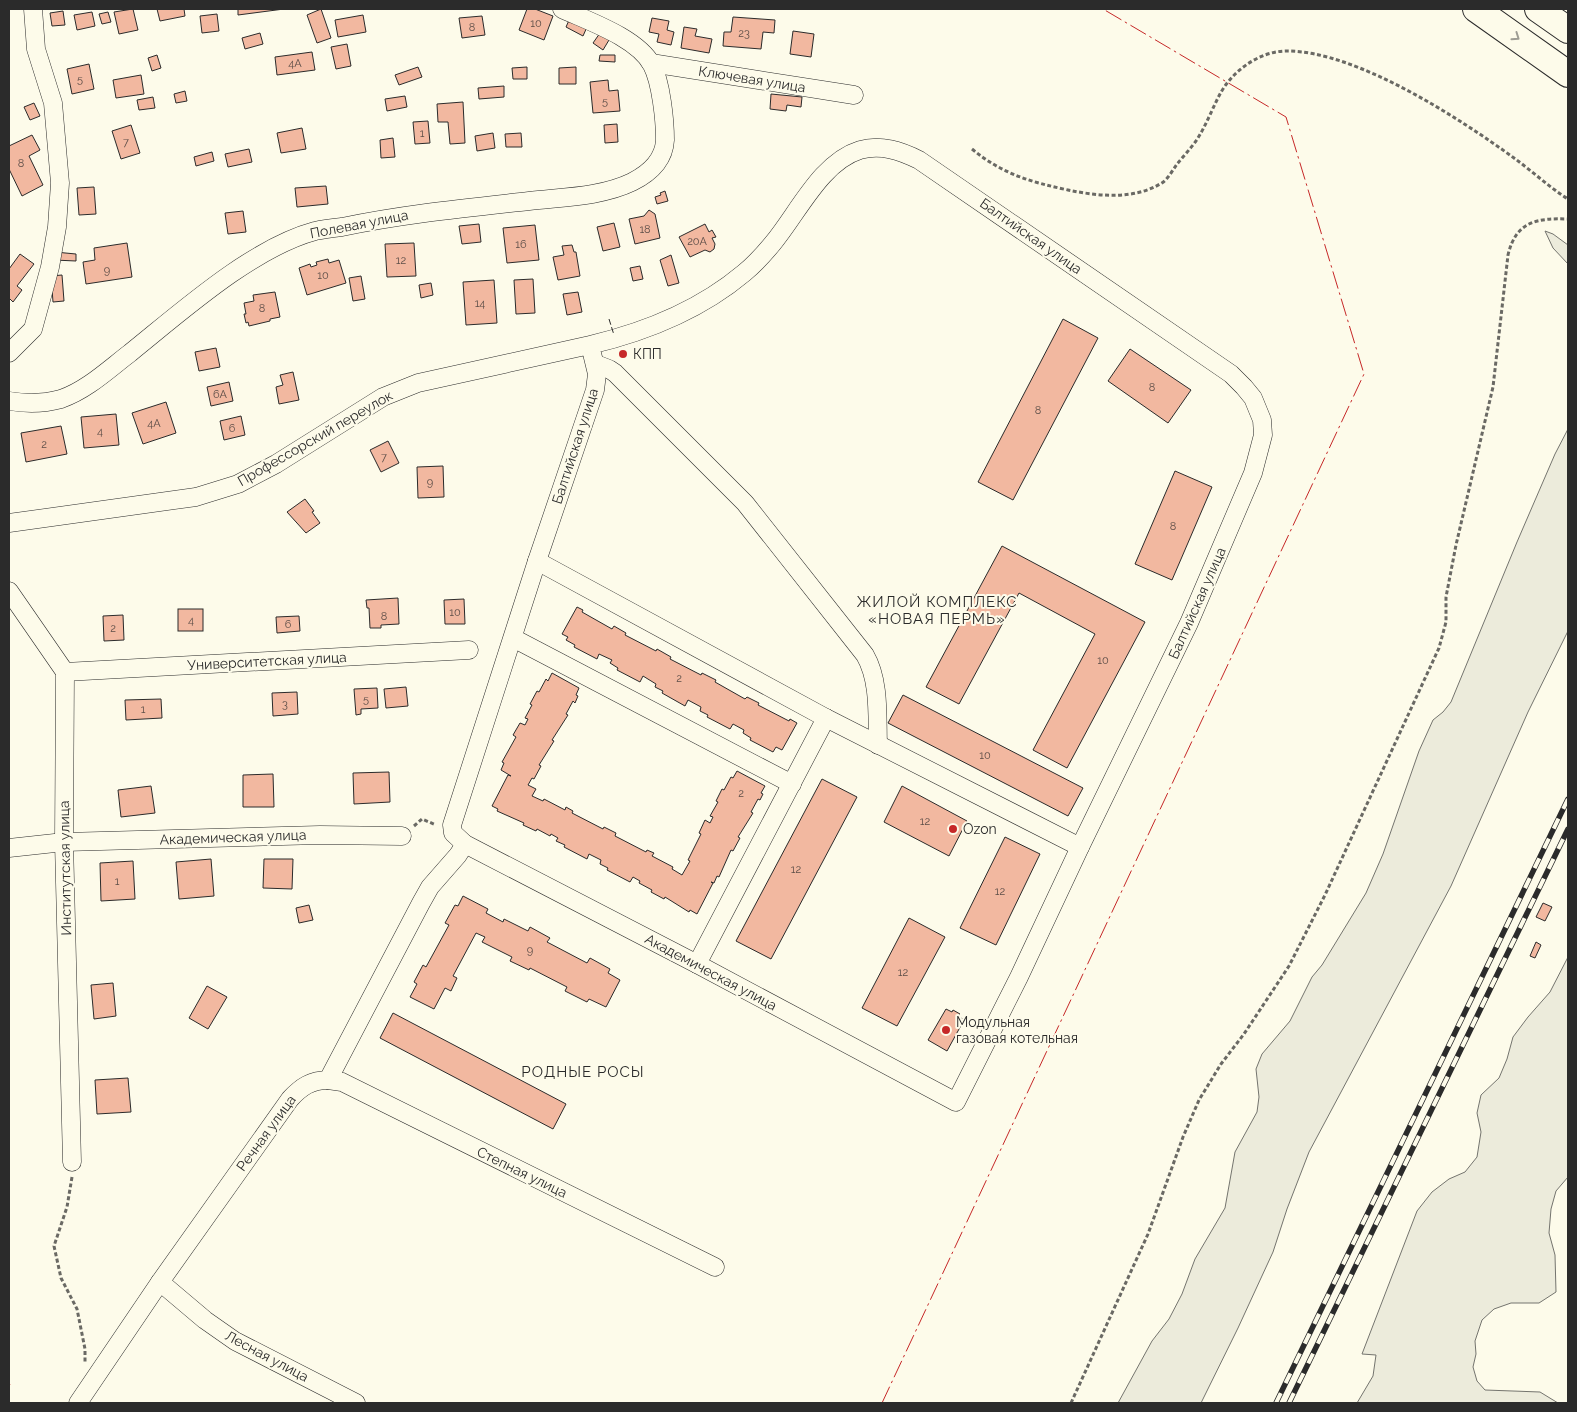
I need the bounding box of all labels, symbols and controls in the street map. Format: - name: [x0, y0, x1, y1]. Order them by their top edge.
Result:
- house number: 10: [530, 17, 542, 30]
- house number: 8: [469, 21, 475, 34]
- house number: 23: [738, 27, 750, 40]
- one-way arrow: [1510, 31, 1520, 40]
- house number: 4А: [288, 57, 302, 70]
- street label: Ключевая улица: [697, 63, 807, 95]
- house number: 5: [77, 73, 83, 86]
- house number: 5: [602, 95, 608, 108]
- house number: 1: [420, 127, 425, 140]
- house number: 7: [123, 136, 129, 149]
- house number: 8: [18, 157, 24, 170]
- street label: Балтийская улица: [977, 195, 1085, 277]
- street label: Полевая улица: [309, 207, 409, 241]
- house number: 18: [639, 223, 651, 236]
- house number: 20А: [687, 235, 707, 248]
- house number: 16: [515, 238, 527, 251]
- house number: 12: [396, 254, 406, 267]
- house number: 9: [104, 264, 110, 277]
- house number: 10: [317, 269, 329, 282]
- house number: 14: [475, 297, 485, 310]
- house number: 8: [259, 302, 265, 315]
- place label: КПП: [633, 346, 662, 362]
- marker: КПП: [617, 348, 629, 360]
- house number: 8: [1149, 381, 1155, 394]
- street label: Балтийская улица: [549, 386, 601, 506]
- street label: Профессорский переулок: [235, 387, 395, 489]
- house number: 6А: [213, 388, 228, 401]
- house number: 8: [1035, 404, 1041, 417]
- house number: 4А: [147, 417, 161, 430]
- house number: 6: [229, 422, 236, 435]
- house number: 4: [97, 425, 103, 438]
- house number: 2: [41, 438, 47, 451]
- house number: 7: [381, 451, 387, 464]
- house number: 9: [427, 476, 433, 489]
- house number: 8: [1170, 520, 1176, 533]
- street label: Балтийская улица: [1165, 545, 1229, 661]
- district label: ЖИЛОЙ КОМПЛЕКС «НОВАЯ ПЕРМЬ»: [857, 593, 1017, 628]
- house number: 10: [449, 606, 461, 619]
- house number: 8: [381, 610, 387, 623]
- house number: 4: [188, 614, 194, 627]
- house number: 6: [285, 618, 292, 631]
- house number: 2: [110, 622, 116, 635]
- street label: Университетская улица: [187, 649, 347, 673]
- house number: 10: [1097, 654, 1109, 667]
- house number: 2: [676, 672, 682, 685]
- house number: 5: [363, 693, 369, 706]
- house number: 3: [282, 698, 288, 711]
- house number: 1: [141, 703, 146, 716]
- house number: 10: [979, 749, 991, 762]
- house number: 2: [738, 787, 744, 800]
- street label: Институтская улица: [56, 800, 74, 936]
- house number: 12: [920, 815, 930, 828]
- place label: Ozon: [963, 821, 997, 837]
- marker: Ozon: [947, 823, 959, 835]
- street label: Академическая улица: [159, 826, 307, 848]
- house number: 12: [791, 863, 801, 876]
- house number: 1: [115, 875, 120, 888]
- house number: 12: [995, 885, 1005, 898]
- street label: Академическая улица: [642, 930, 780, 1014]
- house number: 9: [527, 944, 533, 957]
- house number: 12: [898, 966, 908, 979]
- place label: Модульная газовая котельная: [956, 1014, 1078, 1046]
- marker: Модульная газовая котельная: [940, 1024, 952, 1036]
- district label: РОДНЫЕ РОСЫ: [521, 1063, 645, 1081]
- street label: Речная улица: [233, 1092, 299, 1174]
- street label: Степная улица: [474, 1143, 570, 1201]
- street label: Лесная улица: [223, 1327, 311, 1385]

